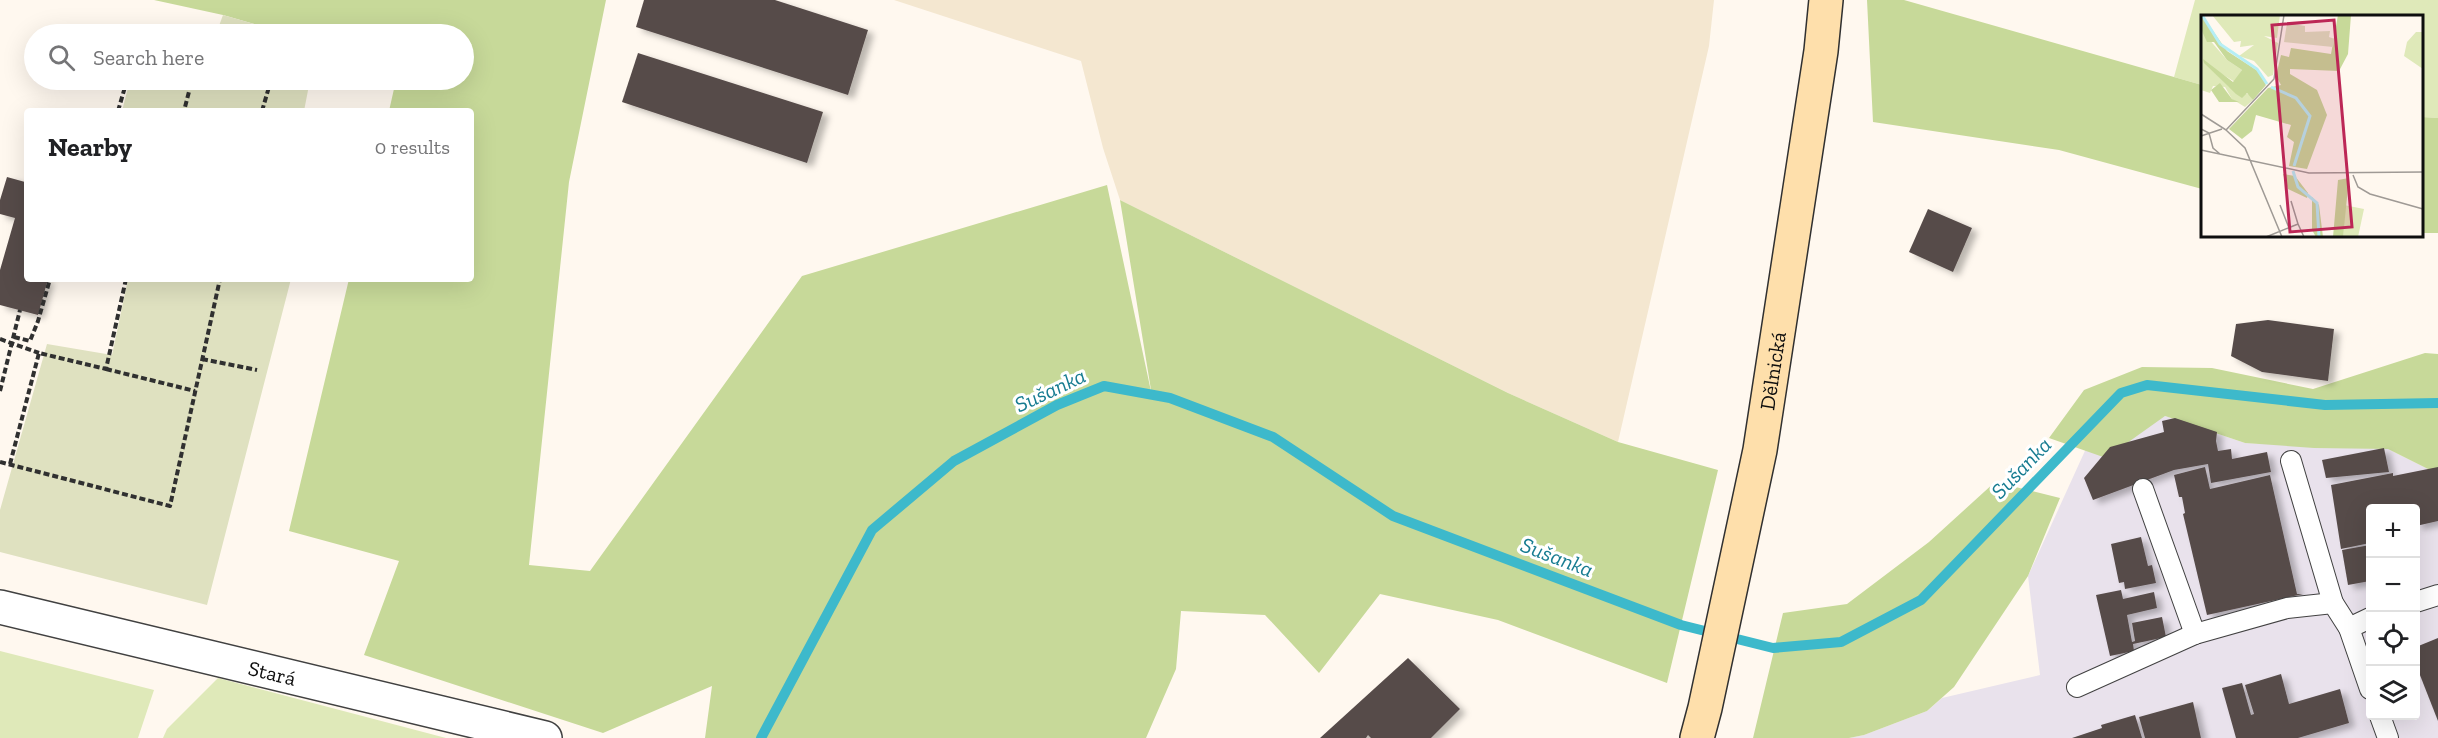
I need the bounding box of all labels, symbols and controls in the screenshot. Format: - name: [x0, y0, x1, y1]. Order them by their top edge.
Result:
- inset map: [2201, 15, 2423, 237]
- search box: [24, 24, 474, 90]
- icon: search: [45, 41, 78, 74]
- text: Search here: [93, 44, 204, 71]
- text: Nearby: [48, 131, 132, 163]
- text: 0 results: [375, 135, 450, 159]
- street label: Dělnická: [1754, 330, 1790, 412]
- water label: Sušanka: [1010, 362, 1090, 418]
- water label: Sušanka: [1985, 431, 2057, 505]
- map controls: [2366, 504, 2420, 720]
- button: +: [2366, 504, 2420, 558]
- water label: Sušanka: [1517, 531, 1597, 583]
- button: −: [2366, 558, 2420, 612]
- button: locate: [2366, 612, 2420, 666]
- street label: Stará: [246, 655, 299, 690]
- button: layers: [2366, 666, 2420, 720]

